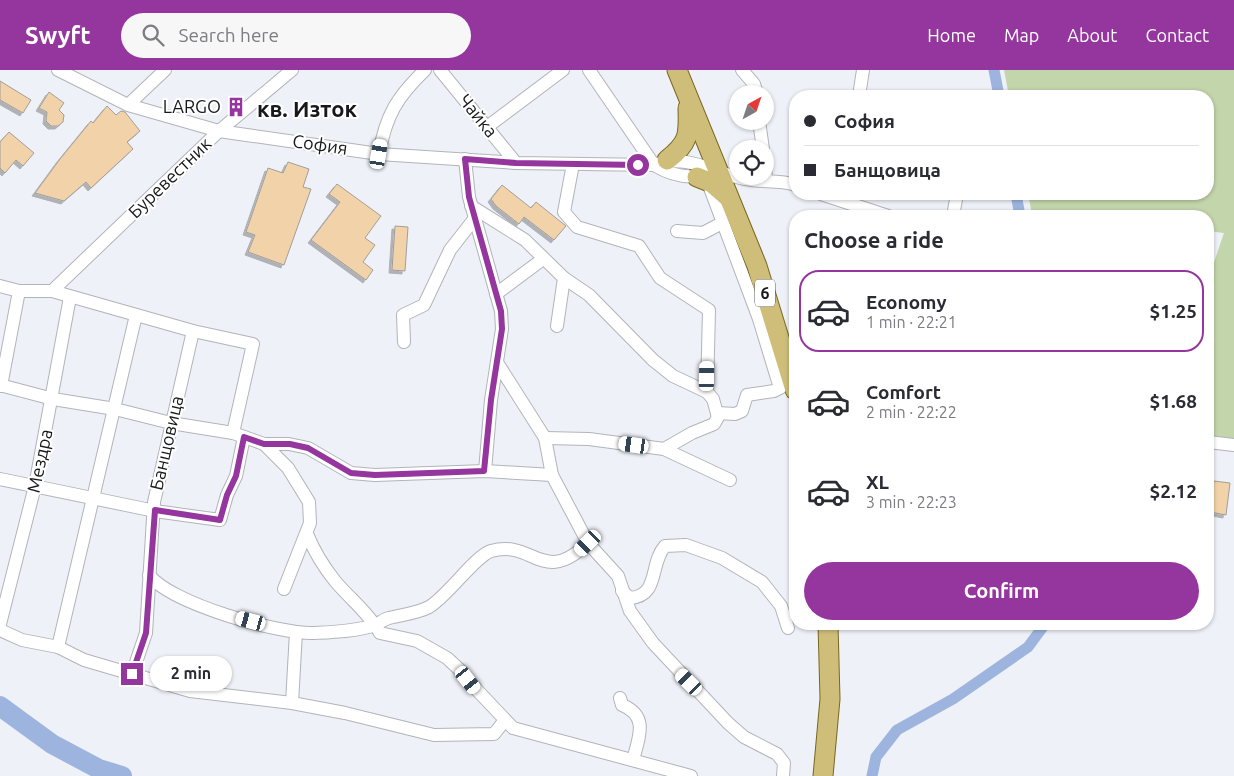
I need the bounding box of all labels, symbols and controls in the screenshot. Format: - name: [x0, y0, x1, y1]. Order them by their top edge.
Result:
- search box: [121, 13, 471, 58]
- icon: search: [139, 21, 167, 49]
- text: Swyft: [25, 22, 91, 49]
- text: Search here: [179, 24, 279, 46]
- text: Home: [927, 25, 976, 45]
- text: Map: [1004, 25, 1039, 45]
- text: About: [1067, 25, 1117, 45]
- text: Contact: [1145, 25, 1209, 45]
- north arrow: [729, 85, 774, 130]
- map controls: [729, 85, 774, 185]
- street label: Чайка: [455, 90, 502, 141]
- place label: LARGO: [163, 96, 221, 116]
- building icon: LARGO: [225, 96, 247, 118]
- district label: кв. Изток: [257, 96, 358, 121]
- text: София: [834, 110, 895, 132]
- street label: София: [291, 130, 349, 158]
- street label: Буревестник: [124, 133, 215, 222]
- car: [369, 138, 388, 170]
- button: locate: [729, 140, 774, 185]
- route start: [627, 154, 649, 176]
- text: Банщовица: [834, 159, 941, 181]
- text: Choose a ride: [804, 227, 944, 252]
- road number: 6: [755, 280, 775, 307]
- icon: car: [806, 289, 851, 334]
- text: Economy: [866, 291, 947, 313]
- text: $1.25: [1149, 300, 1197, 322]
- text: 1 min · 22:21: [866, 313, 957, 331]
- car: [699, 361, 714, 391]
- icon: car: [806, 379, 851, 424]
- text: Comfort: [866, 381, 941, 403]
- text: $1.68: [1149, 390, 1197, 412]
- street label: Банщовица: [145, 394, 187, 492]
- text: 2 min · 22:22: [866, 403, 957, 421]
- street label: Мездра: [23, 427, 56, 494]
- car: [618, 435, 649, 455]
- icon: car: [806, 469, 851, 514]
- text: XL: [866, 471, 889, 493]
- text: $2.12: [1149, 480, 1197, 502]
- text: 3 min · 22:23: [866, 493, 957, 511]
- car: [571, 527, 604, 559]
- button: Confirm: [804, 562, 1199, 620]
- car: [234, 610, 267, 632]
- callout: 2 min: [150, 656, 232, 692]
- route end: [121, 663, 143, 685]
- text: 2 min: [171, 664, 211, 682]
- car: [452, 664, 483, 696]
- car: [673, 666, 704, 698]

